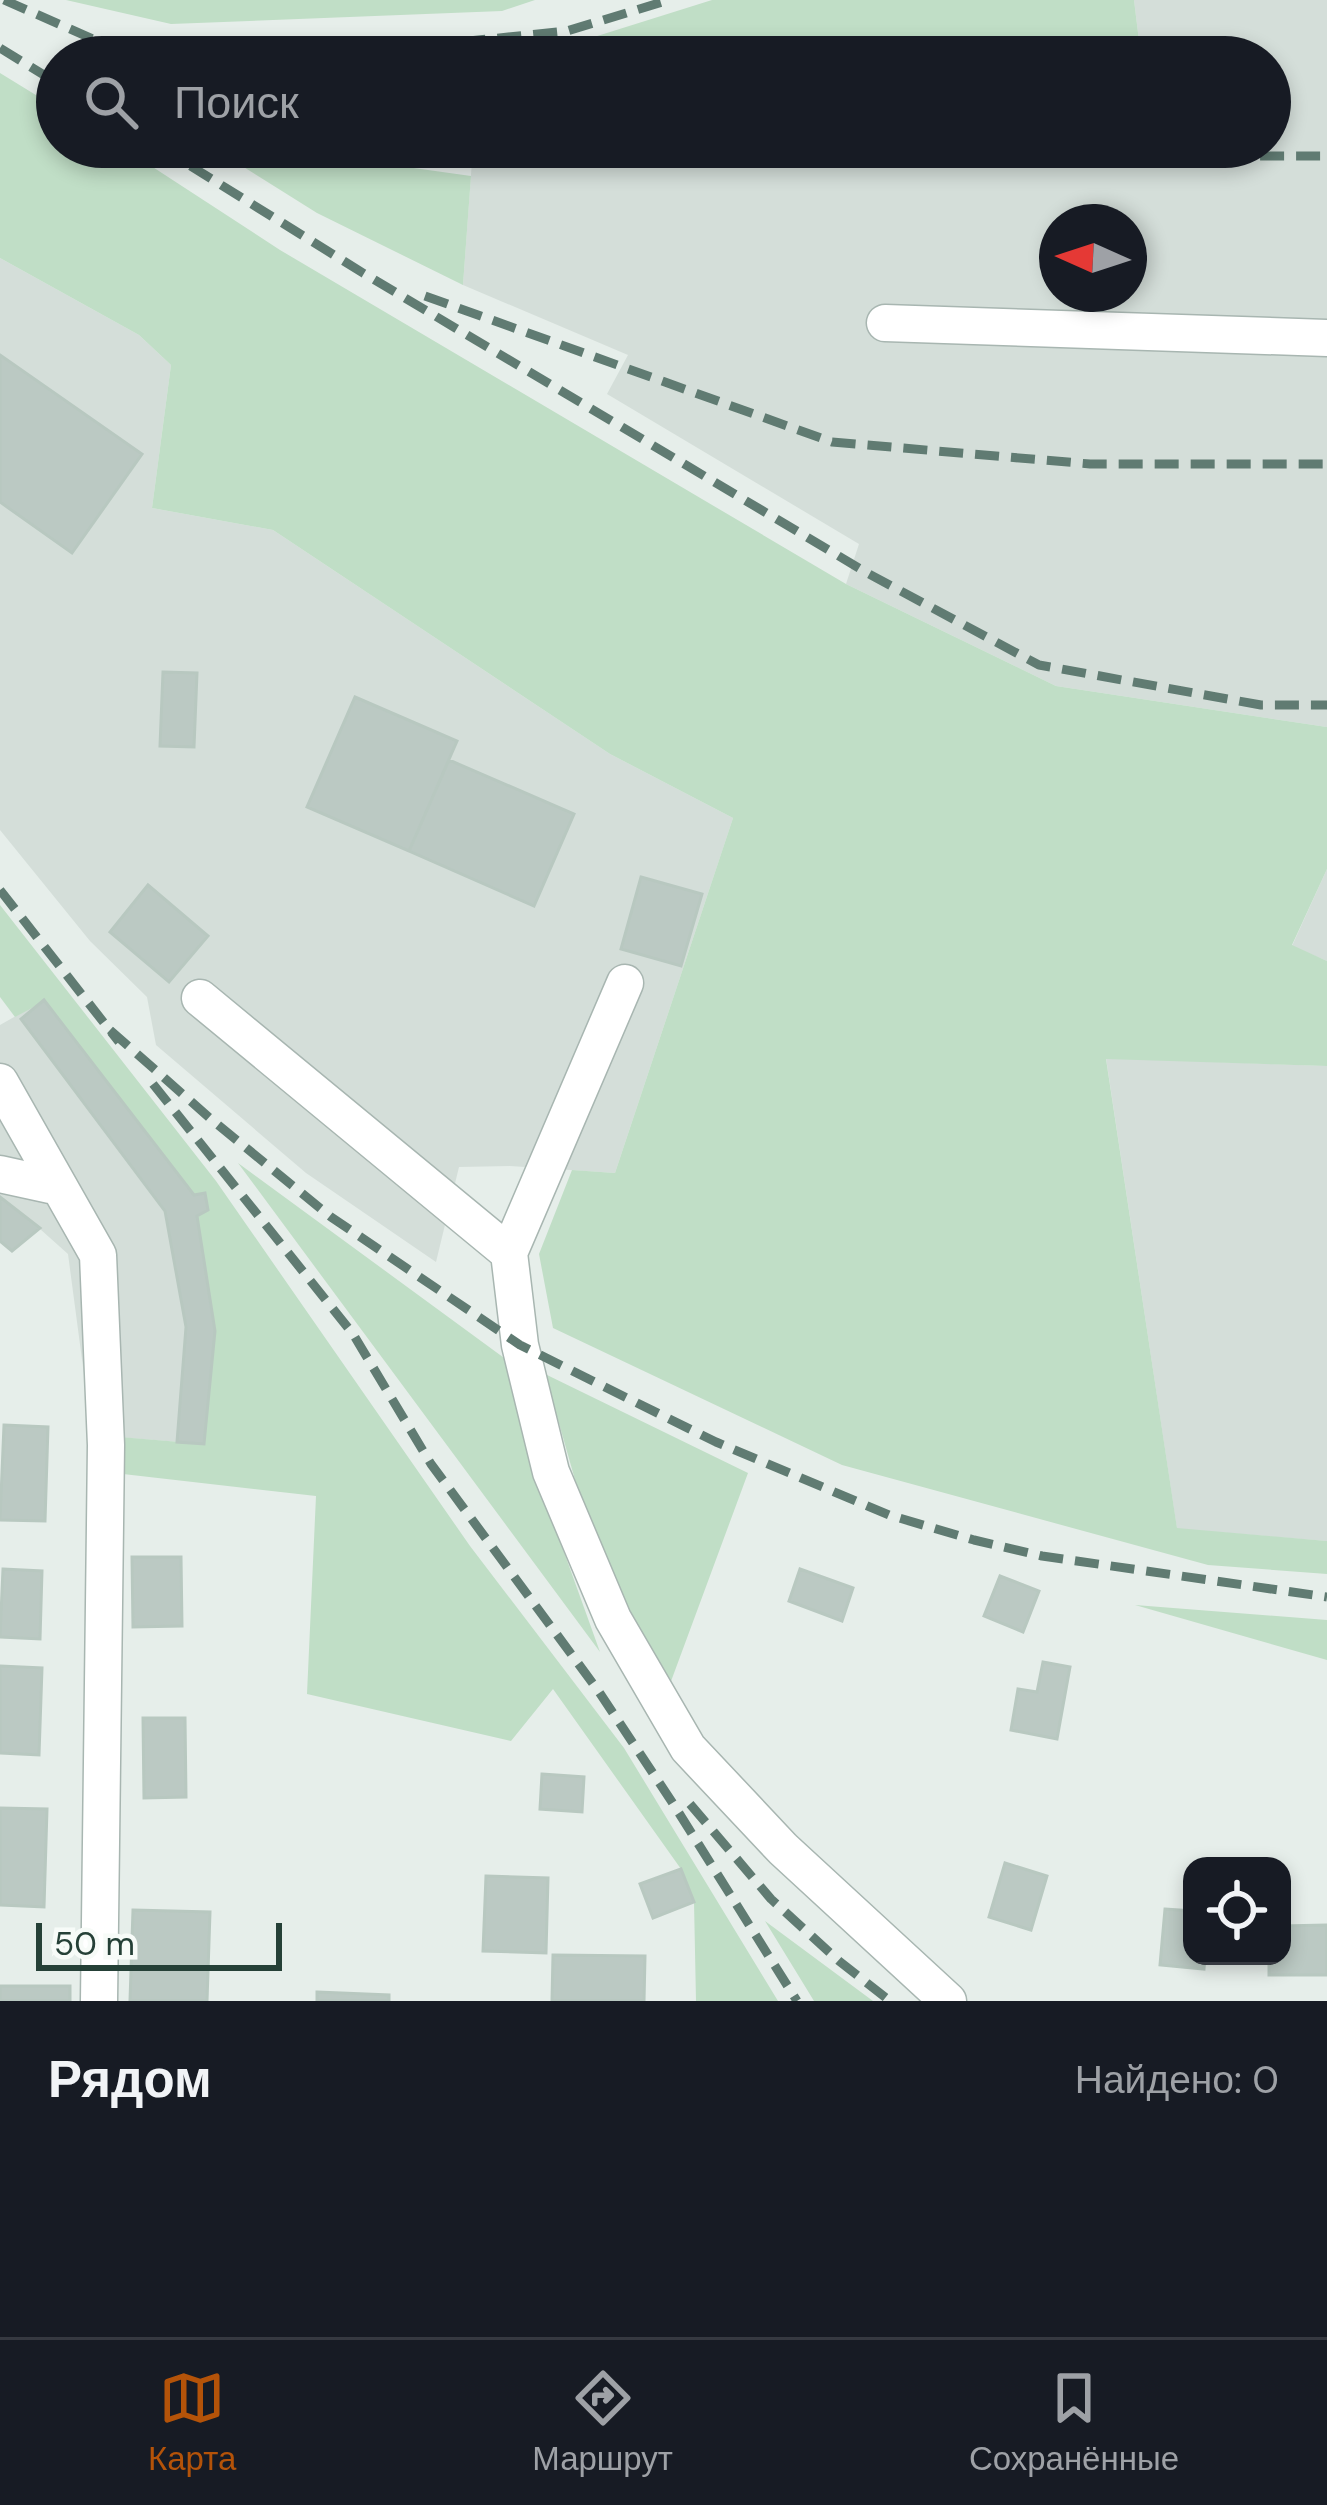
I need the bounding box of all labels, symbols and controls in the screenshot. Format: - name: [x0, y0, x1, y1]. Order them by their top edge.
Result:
- search box: [36, 36, 1291, 168]
- icon: search: [78, 69, 144, 135]
- text: Поиск: [174, 73, 299, 132]
- north arrow: [1039, 204, 1147, 312]
- map controls: [1183, 1857, 1291, 1965]
- button: locate: [1183, 1857, 1291, 1965]
- scale bar: [36, 1917, 282, 1970]
- text: 50 m: [54, 1922, 135, 1965]
- text: Рядом: [48, 2046, 212, 2113]
- text: Найдено: 0: [1075, 2054, 1279, 2105]
- tab: Карта: [148, 2365, 236, 2480]
- tab: Маршрут: [532, 2365, 673, 2480]
- tab: Сохранённые: [969, 2365, 1179, 2480]

